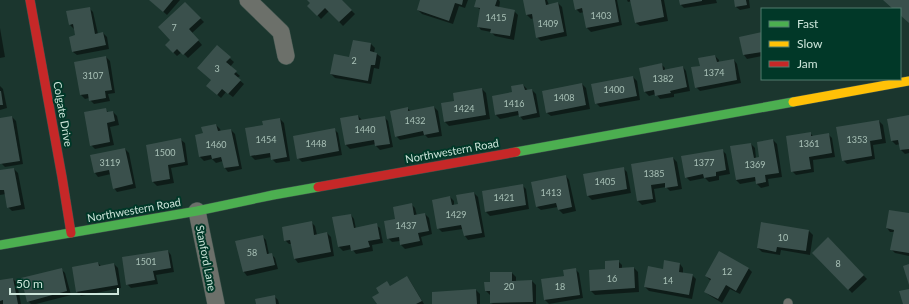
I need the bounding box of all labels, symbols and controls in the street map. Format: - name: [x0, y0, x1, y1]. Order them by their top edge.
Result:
- legend: [761, 8, 901, 80]
- house number: 1403: [591, 10, 611, 21]
- house number: 1415: [486, 12, 506, 23]
- text: Fast: [797, 16, 819, 31]
- house number: 1409: [538, 18, 558, 29]
- house number: 7: [171, 22, 177, 33]
- text: Slow: [797, 36, 823, 51]
- house number: 2: [351, 55, 357, 66]
- text: Jam: [797, 56, 818, 71]
- house number: 3: [214, 63, 220, 74]
- house number: 1374: [704, 67, 724, 78]
- house number: 3107: [83, 70, 103, 81]
- house number: 1382: [653, 73, 673, 84]
- street label: Colgate Drive: [51, 80, 76, 148]
- house number: 1400: [604, 84, 624, 95]
- house number: 1408: [554, 92, 574, 103]
- house number: 1416: [504, 98, 524, 109]
- house number: 1424: [454, 103, 474, 114]
- house number: 1432: [405, 115, 425, 126]
- house number: 1440: [355, 124, 375, 135]
- house number: 1454: [256, 134, 276, 145]
- house number: 1353: [847, 134, 867, 145]
- street label: Northwestern Road: [404, 136, 500, 165]
- house number: 1448: [306, 138, 326, 149]
- house number: 1361: [799, 138, 819, 149]
- house number: 1460: [206, 139, 226, 150]
- house number: 1500: [155, 147, 175, 158]
- house number: 3119: [100, 157, 120, 168]
- house number: 1377: [694, 157, 714, 168]
- house number: 1369: [745, 159, 765, 170]
- house number: 1385: [644, 168, 664, 179]
- house number: 1405: [595, 176, 615, 187]
- house number: 1413: [541, 187, 561, 198]
- house number: 1421: [494, 192, 514, 203]
- street label: Northwestern Road: [86, 195, 182, 224]
- house number: 1429: [446, 209, 466, 220]
- house number: 1437: [396, 220, 416, 231]
- street label: Stanford Lane: [194, 224, 219, 292]
- house number: 10: [778, 232, 788, 243]
- house number: 58: [247, 247, 257, 258]
- house number: 1501: [136, 256, 156, 267]
- house number: 8: [835, 258, 841, 269]
- house number: 12: [722, 266, 732, 277]
- scale bar: [10, 270, 118, 296]
- house number: 16: [607, 273, 617, 284]
- house number: 14: [663, 275, 673, 286]
- text: 50 m: [16, 276, 43, 291]
- house number: 20: [504, 281, 514, 292]
- house number: 18: [555, 281, 565, 292]

